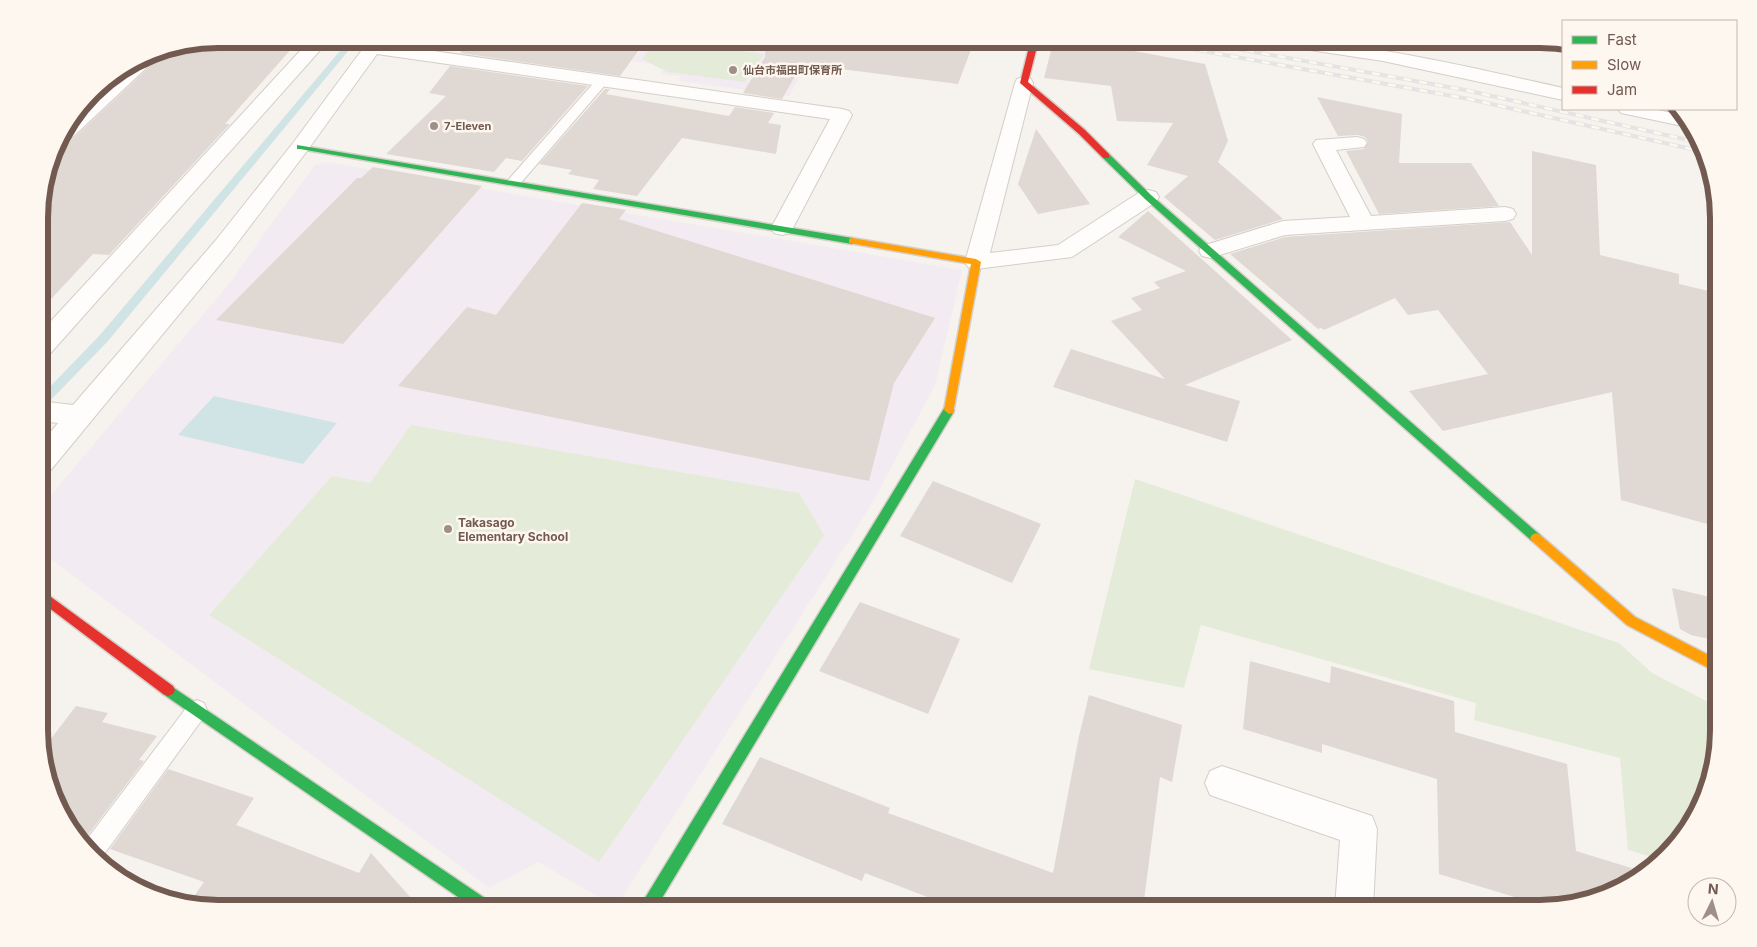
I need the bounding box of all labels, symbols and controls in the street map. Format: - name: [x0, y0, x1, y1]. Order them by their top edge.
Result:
- legend: [1562, 20, 1737, 110]
- text: Fast: [1607, 30, 1637, 49]
- text: Slow: [1607, 55, 1641, 74]
- place label: 仙台市福田町保育所: [743, 63, 842, 77]
- marker: 仙台市福田町保育所: [727, 64, 739, 76]
- text: Jam: [1607, 80, 1637, 99]
- place label: 7-Eleven: [444, 119, 492, 133]
- marker: 7-Eleven: [428, 120, 440, 132]
- place label: Takasago Elementary School: [458, 515, 568, 544]
- marker: Takasago Elementary School: [442, 523, 454, 535]
- north arrow: [1687, 877, 1737, 927]
- text: N: [1707, 880, 1719, 897]

